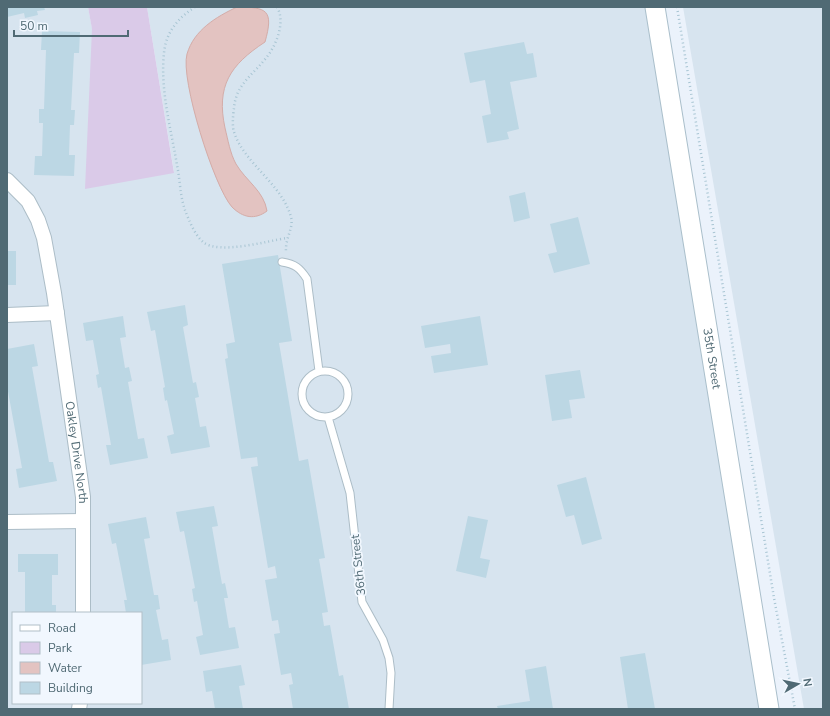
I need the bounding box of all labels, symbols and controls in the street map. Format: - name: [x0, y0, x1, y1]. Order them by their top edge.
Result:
- scale bar: [14, 12, 128, 38]
- text: 50 m: [20, 18, 48, 34]
- street label: 35th Street: [699, 327, 725, 391]
- street label: Oakley Drive North: [61, 400, 91, 504]
- street label: 36th Street: [347, 533, 369, 596]
- legend: [12, 612, 142, 704]
- text: Road: [48, 620, 76, 636]
- text: Park: [48, 640, 73, 656]
- text: Water: [48, 660, 82, 676]
- north arrow: [778, 664, 818, 704]
- text: N: [799, 677, 815, 688]
- text: Building: [48, 680, 93, 696]

